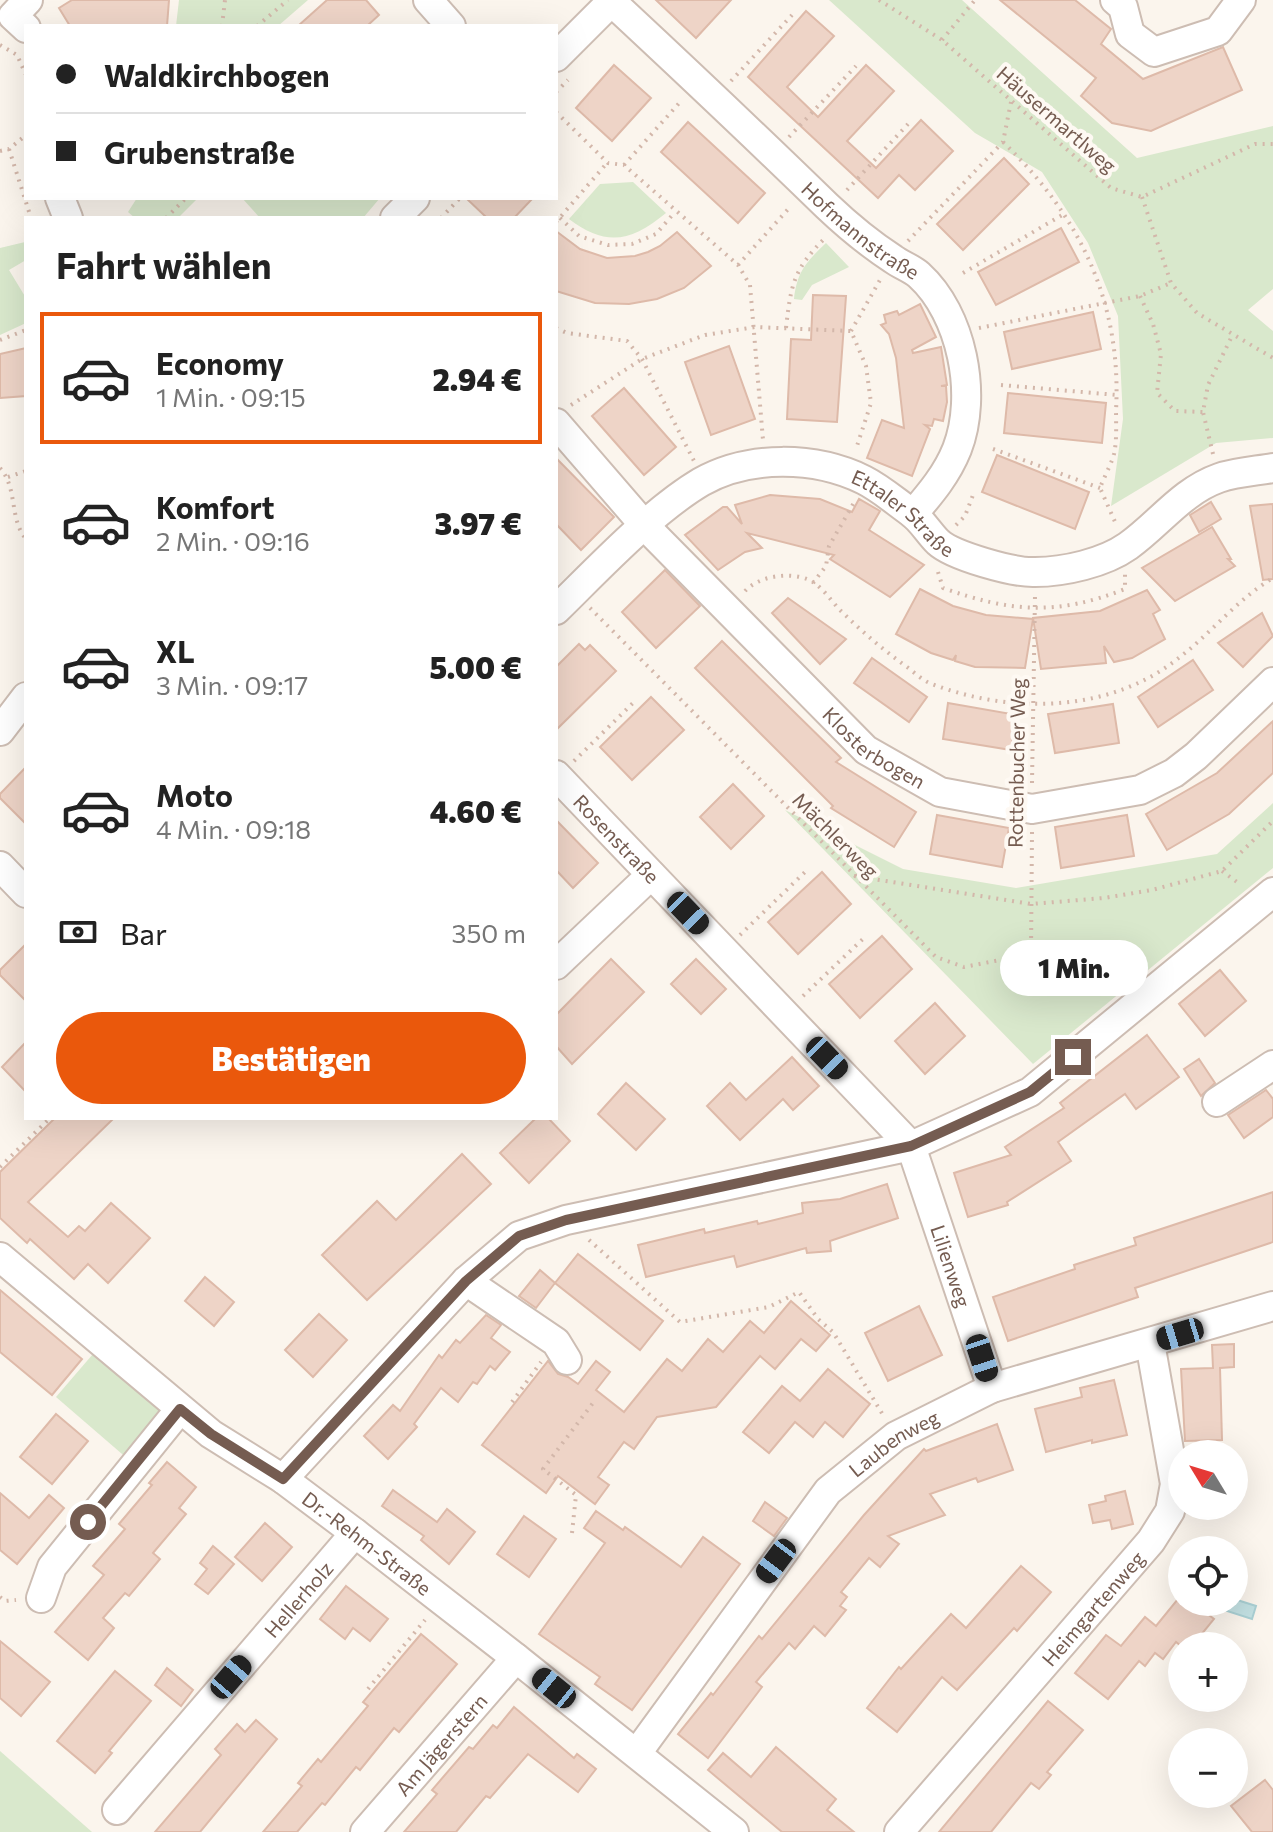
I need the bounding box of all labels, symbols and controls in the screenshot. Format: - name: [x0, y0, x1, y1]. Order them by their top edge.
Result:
- text: Waldkirchbogen: [104, 56, 330, 93]
- street label: Häusermartlweg: [992, 61, 1122, 177]
- text: Grubenstraße: [104, 133, 295, 170]
- street label: Hofmannstraße: [797, 176, 924, 284]
- text: Fahrt wählen: [56, 242, 272, 286]
- icon: car: [60, 342, 132, 414]
- text: Economy: [156, 344, 284, 381]
- text: 2.94 €: [432, 360, 522, 397]
- text: 1 Min. · 09:15: [156, 381, 306, 412]
- street label: Ettaler Straße: [848, 464, 958, 562]
- icon: car: [60, 486, 132, 558]
- text: Komfort: [156, 488, 275, 525]
- text: 3.97 €: [435, 504, 522, 541]
- text: 2 Min. · 09:16: [156, 525, 310, 556]
- icon: car: [60, 630, 132, 702]
- text: XL: [156, 632, 195, 669]
- text: 5.00 €: [430, 648, 522, 685]
- text: 3 Min. · 09:17: [156, 669, 308, 700]
- street label: Rottenbucher Weg: [1003, 678, 1029, 848]
- street label: Klosterbogen: [818, 702, 930, 793]
- icon: car: [60, 774, 132, 846]
- text: Moto: [156, 776, 233, 813]
- street label: Mächlerweg: [788, 787, 884, 883]
- street label: Rosenstraße: [569, 789, 665, 888]
- text: 4.60 €: [430, 792, 522, 829]
- text: 4 Min. · 09:18: [156, 813, 311, 844]
- car: [663, 887, 713, 939]
- icon: cash: [56, 910, 100, 954]
- text: Bar: [120, 914, 167, 951]
- text: 350 m: [452, 917, 526, 948]
- callout: 1 Min.: [999, 941, 1147, 997]
- text: 1 Min.: [1038, 952, 1110, 983]
- button: Bestätigen: [56, 1012, 526, 1104]
- car: [802, 1032, 852, 1084]
- route end: [1055, 1039, 1091, 1075]
- street label: Lilienweg: [926, 1222, 976, 1311]
- car: [1154, 1316, 1206, 1352]
- car: [963, 1331, 1001, 1385]
- street label: Laubenweg: [844, 1405, 943, 1482]
- north arrow: [1168, 1440, 1248, 1520]
- map controls: [1168, 1440, 1248, 1808]
- street label: Dr.-Rehm-Straße: [298, 1486, 436, 1600]
- route start: [70, 1504, 106, 1540]
- car: [752, 1535, 800, 1587]
- button: locate: [1168, 1536, 1248, 1616]
- street label: Heimgartenweg: [1036, 1546, 1149, 1671]
- street label: Hellerholz: [259, 1556, 338, 1642]
- button: +: [1168, 1632, 1248, 1712]
- car: [206, 1651, 256, 1703]
- car: [528, 1664, 580, 1712]
- street label: Am Jägerstern: [390, 1688, 492, 1800]
- button: −: [1168, 1728, 1248, 1808]

